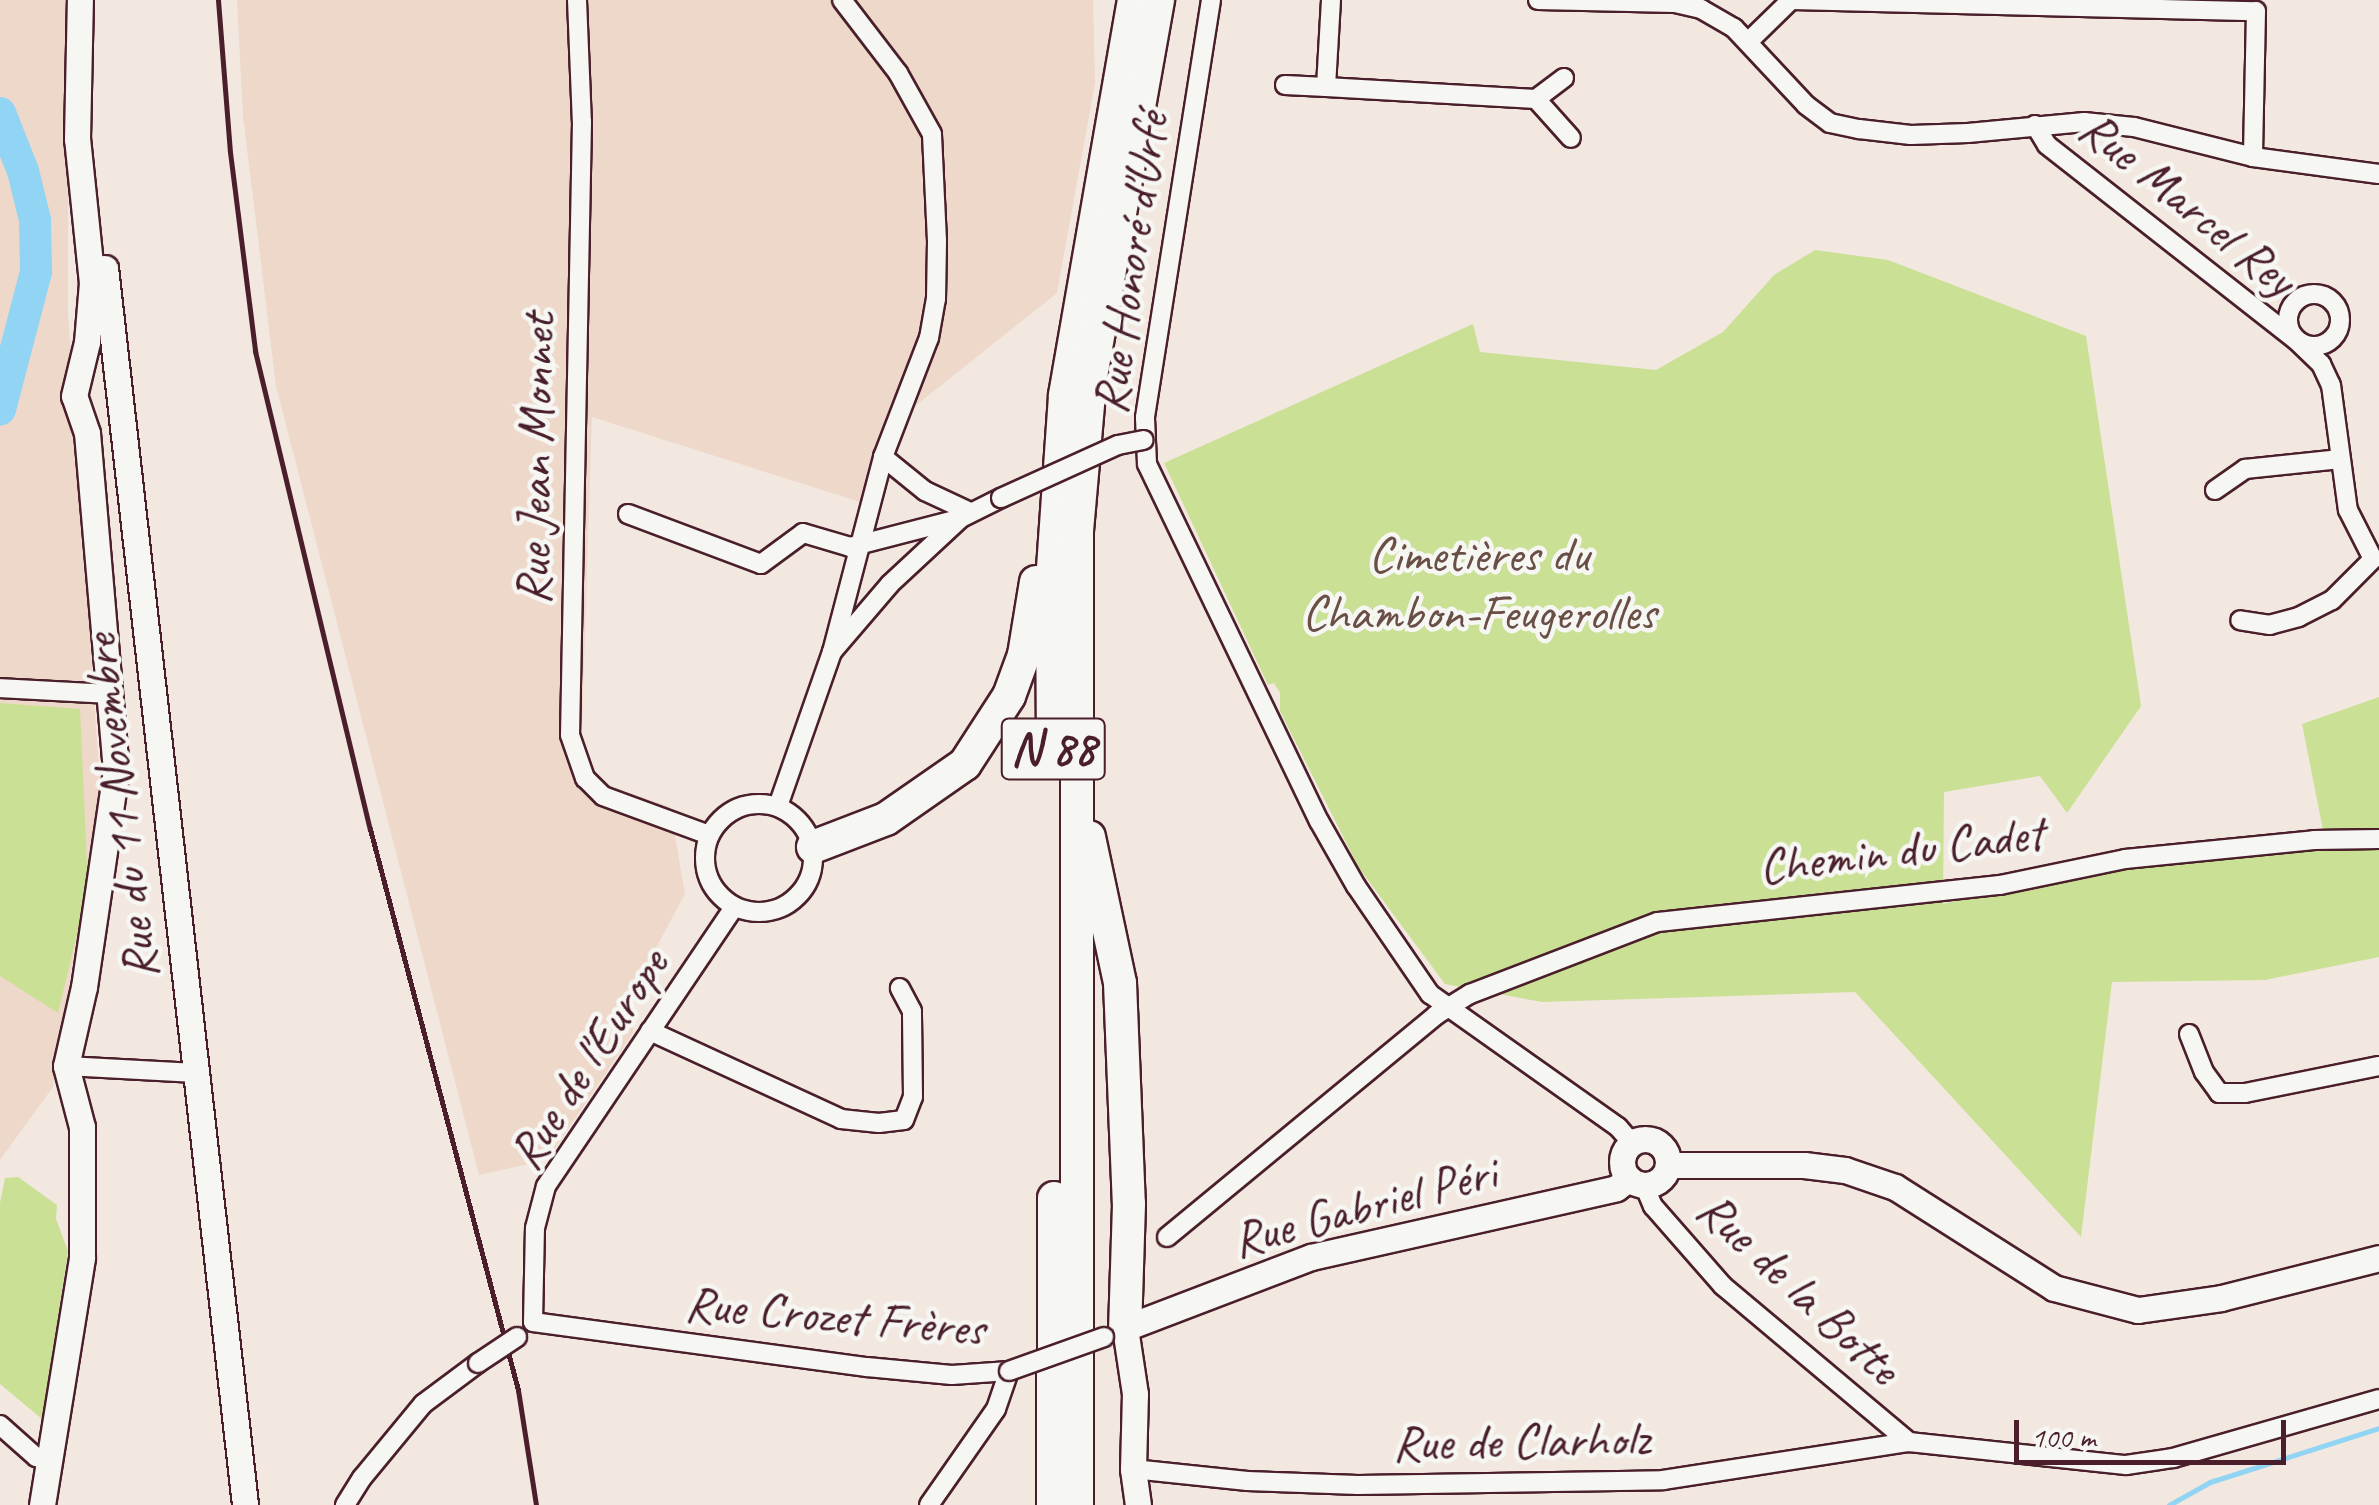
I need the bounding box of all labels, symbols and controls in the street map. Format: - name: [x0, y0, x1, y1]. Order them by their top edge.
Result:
- street label: Rue Marcel Rey: [2067, 97, 2309, 309]
- street label: Rue Honoré d'Urfé: [1079, 109, 1181, 417]
- street label: Rue Jean Monnet: [502, 314, 568, 604]
- park label: Cimetières du Chambon-Feugerolles: [1302, 524, 1656, 642]
- street label: Rue du 11 Novembre: [69, 631, 171, 983]
- road number: N 88: [1000, 706, 1106, 792]
- street label: Chemin du Cadet: [1756, 803, 2046, 897]
- street label: Rue de l'Europe: [495, 938, 681, 1180]
- street label: Rue Gabriel Péri: [1225, 1142, 1503, 1270]
- street label: Rue de la Botte: [1685, 1179, 1913, 1397]
- street label: Rue Crozet Frères: [683, 1273, 987, 1359]
- scale bar: [2019, 1400, 2292, 1462]
- street label: Rue de Clarholz: [1392, 1409, 1650, 1473]
- text: 100 m: [2031, 1418, 2096, 1456]

